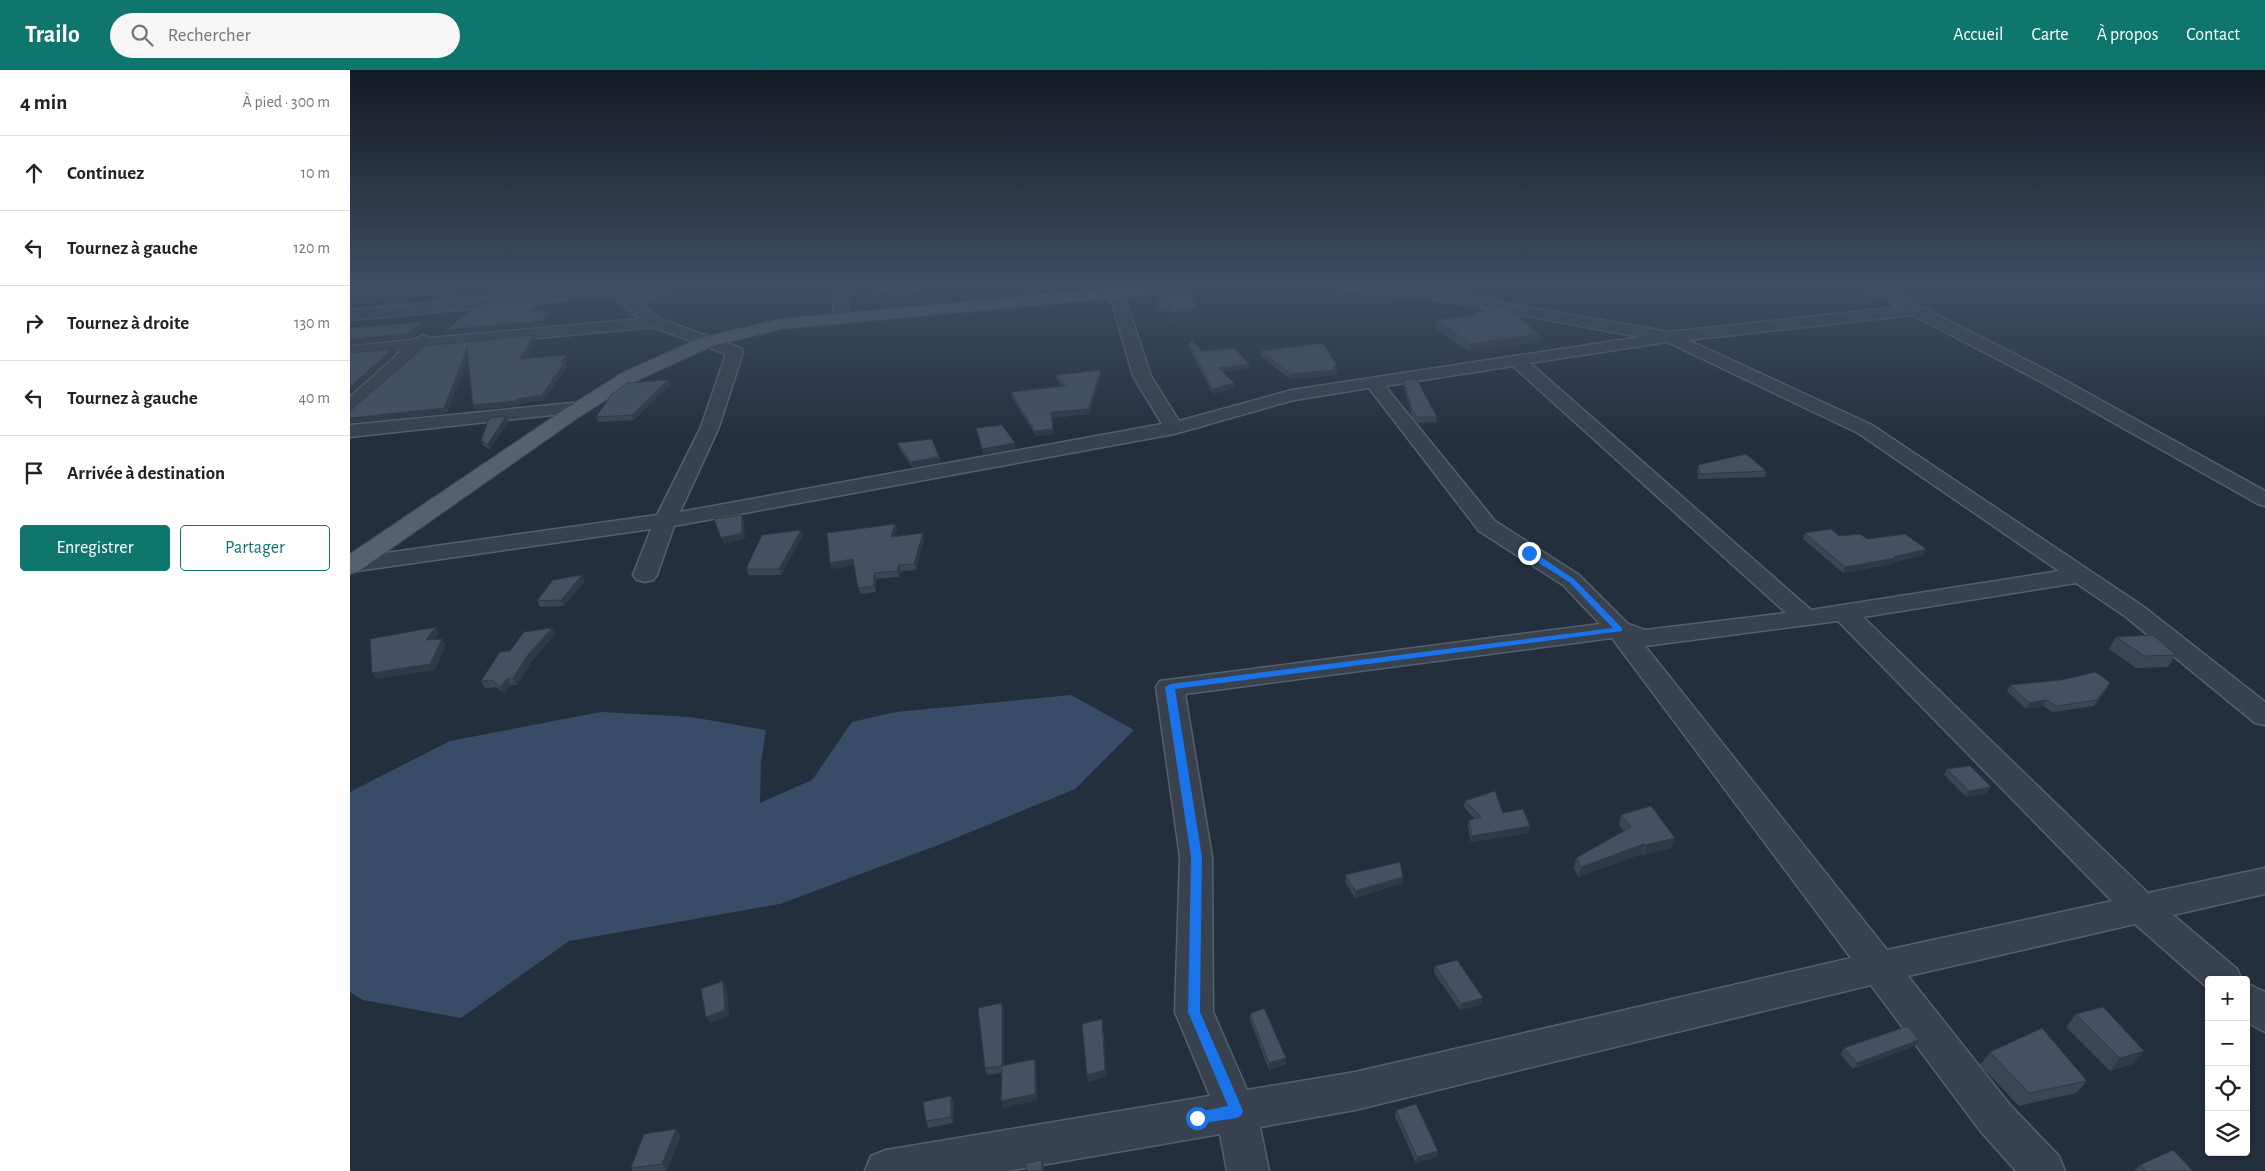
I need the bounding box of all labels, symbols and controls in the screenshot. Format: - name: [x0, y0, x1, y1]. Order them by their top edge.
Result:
- search box: [110, 13, 460, 58]
- icon: search: [128, 21, 156, 49]
- text: Trailo: [25, 23, 80, 47]
- text: Rechercher: [168, 26, 251, 45]
- text: Accueil: [1953, 26, 2004, 44]
- text: Carte: [2032, 26, 2069, 44]
- text: À propos: [2097, 26, 2158, 44]
- text: Contact: [2186, 26, 2240, 44]
- text: 4 min: [20, 92, 67, 113]
- text: À pied · 300 m: [243, 94, 330, 110]
- icon: ahead: [20, 159, 48, 187]
- text: Continuez: [67, 164, 144, 183]
- text: 10 m: [301, 165, 330, 181]
- icon: left: [20, 234, 48, 262]
- text: Tournez à gauche: [67, 239, 198, 258]
- text: 120 m: [293, 240, 330, 256]
- icon: right: [20, 309, 48, 337]
- text: Tournez à droite: [67, 314, 189, 333]
- text: 130 m: [294, 315, 330, 331]
- icon: left: [20, 384, 48, 412]
- text: Tournez à gauche: [67, 389, 198, 408]
- text: 40 m: [298, 390, 330, 406]
- icon: arrive: [20, 459, 48, 487]
- text: Arrivée à destination: [67, 464, 225, 483]
- button: Enregistrer: [20, 525, 170, 571]
- button: Partager: [180, 525, 330, 571]
- route end: [1518, 542, 1541, 565]
- map controls: [2205, 976, 2250, 1156]
- button: +: [2205, 976, 2250, 1021]
- button: −: [2205, 1021, 2250, 1066]
- button: locate: [2205, 1066, 2250, 1111]
- route start: [1186, 1107, 1209, 1130]
- button: layers: [2205, 1111, 2250, 1156]

